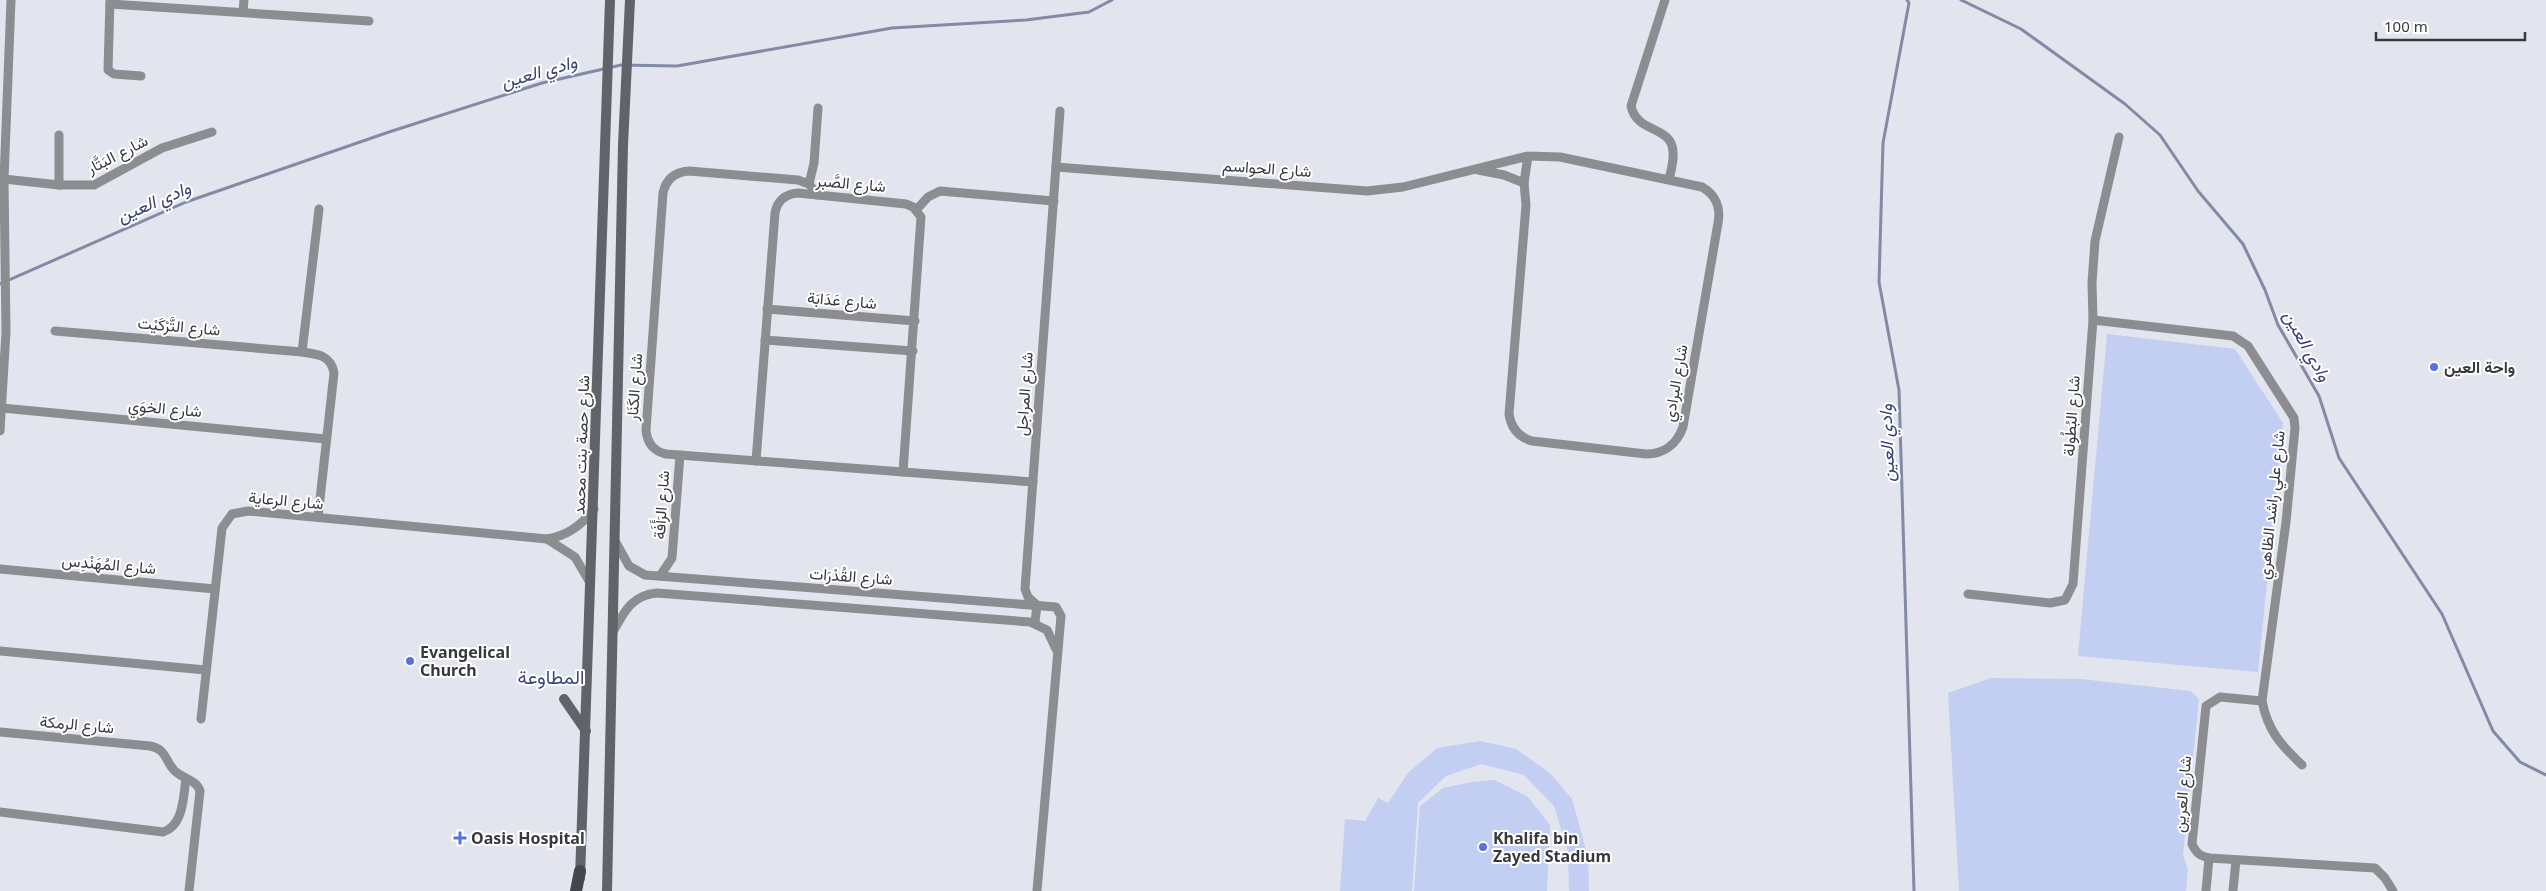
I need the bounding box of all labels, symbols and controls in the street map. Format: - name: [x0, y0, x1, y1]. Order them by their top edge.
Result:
- scale bar: [2376, 10, 2525, 42]
- text: 100 m: [2384, 16, 2428, 36]
- water label: وادي العين: [498, 49, 581, 97]
- street label: شارع البَتَّار: [82, 129, 152, 180]
- street label: شارع الحواسم: [1222, 154, 1312, 183]
- street label: شارع الصَّبر: [814, 169, 887, 198]
- water label: وادي العين: [113, 175, 196, 231]
- street label: شارع عَدَابَة: [806, 286, 878, 315]
- water label: وادي العين: [2275, 306, 2337, 387]
- street label: شارع التَّرْكَيْت: [137, 311, 221, 342]
- street label: شارع البرادي: [1657, 343, 1696, 424]
- street label: شارع المراجل: [1010, 351, 1039, 437]
- street label: شارع الكَنَار: [621, 352, 648, 423]
- place label: واحة العين: [2444, 356, 2515, 378]
- marker: واحة العين: [2428, 361, 2440, 373]
- street label: شارع حصة بنت محمد: [568, 375, 595, 515]
- street label: شارع البُطُولة: [2057, 375, 2086, 457]
- street label: شارع الخوَي: [127, 394, 203, 425]
- water label: وادي العين: [1873, 404, 1903, 482]
- street label: شارع علي راشد الظاهري: [2252, 429, 2293, 581]
- street label: شارع الرَأَفَة: [647, 470, 675, 540]
- street label: شارع الرعاية: [247, 486, 325, 515]
- street label: شارع المُهَنْدِس: [61, 549, 157, 580]
- street label: شارع القُدْرَات: [809, 562, 893, 591]
- place label: Evangelical Church: [420, 641, 510, 681]
- marker: Evangelical Church: [404, 655, 416, 667]
- district label: المطاوعة: [518, 664, 584, 690]
- street label: شارع الرمكة: [39, 710, 115, 739]
- street label: شارع العرين: [2168, 755, 2197, 833]
- place label: Oasis Hospital: [471, 827, 585, 849]
- place label: Khalifa bin Zayed Stadium: [1493, 827, 1611, 867]
- marker: Oasis Hospital: [453, 831, 467, 845]
- marker: Khalifa bin Zayed Stadium: [1477, 841, 1489, 853]

